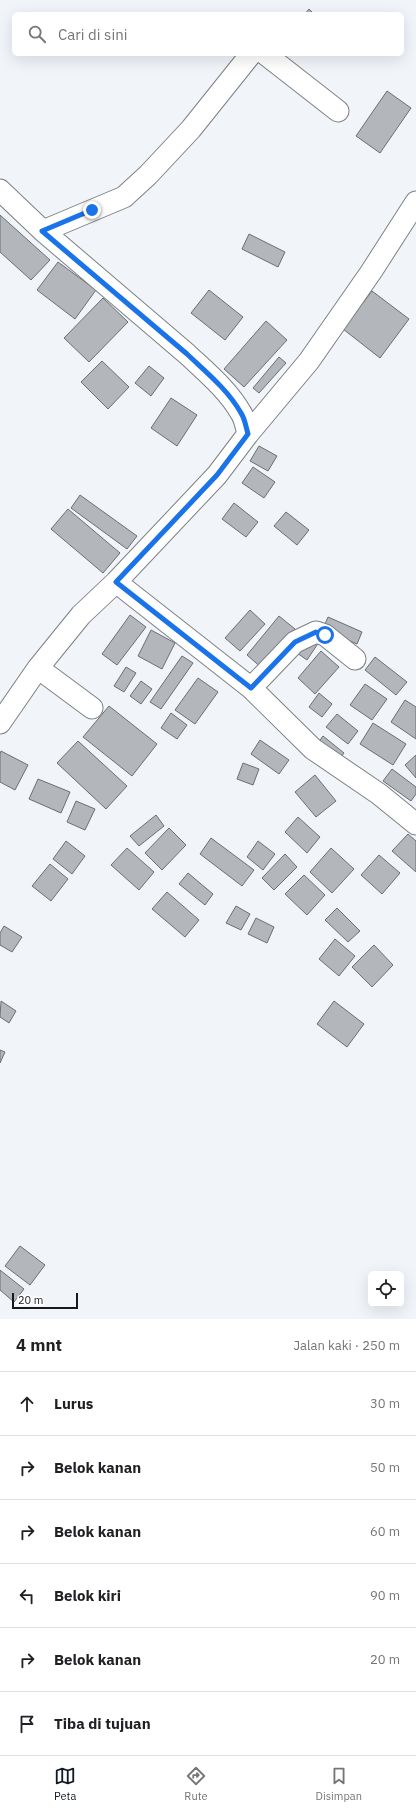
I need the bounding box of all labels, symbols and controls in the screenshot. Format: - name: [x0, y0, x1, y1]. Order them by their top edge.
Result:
- search box: [12, 12, 404, 56]
- icon: search: [26, 23, 48, 45]
- text: Cari di sini: [58, 25, 127, 44]
- route end: [83, 201, 101, 219]
- route start: [316, 626, 334, 644]
- map controls: [368, 1271, 404, 1307]
- button: locate: [368, 1271, 404, 1307]
- scale bar: [12, 1291, 78, 1310]
- text: 20 m: [18, 1293, 43, 1307]
- text: 4 mnt: [16, 1334, 62, 1356]
- text: Jalan kaki · 250 m: [293, 1337, 400, 1354]
- icon: ahead: [16, 1393, 38, 1415]
- text: Lurus: [54, 1394, 93, 1413]
- text: 30 m: [370, 1395, 400, 1412]
- icon: right: [16, 1457, 38, 1479]
- text: Belok kanan: [54, 1458, 141, 1477]
- text: 50 m: [370, 1459, 400, 1476]
- icon: right: [16, 1521, 38, 1543]
- text: Belok kanan: [54, 1522, 141, 1541]
- text: 60 m: [370, 1523, 400, 1540]
- icon: left: [16, 1585, 38, 1607]
- text: Belok kiri: [54, 1586, 121, 1605]
- text: 90 m: [370, 1587, 400, 1604]
- icon: right: [16, 1649, 38, 1671]
- text: Belok kanan: [54, 1650, 141, 1669]
- text: 20 m: [370, 1651, 400, 1668]
- icon: arrive: [16, 1713, 38, 1735]
- text: Tiba di tujuan: [54, 1714, 151, 1733]
- tab: Peta: [54, 1765, 76, 1803]
- tab: Rute: [184, 1765, 208, 1803]
- tab: Disimpan: [316, 1765, 362, 1803]

